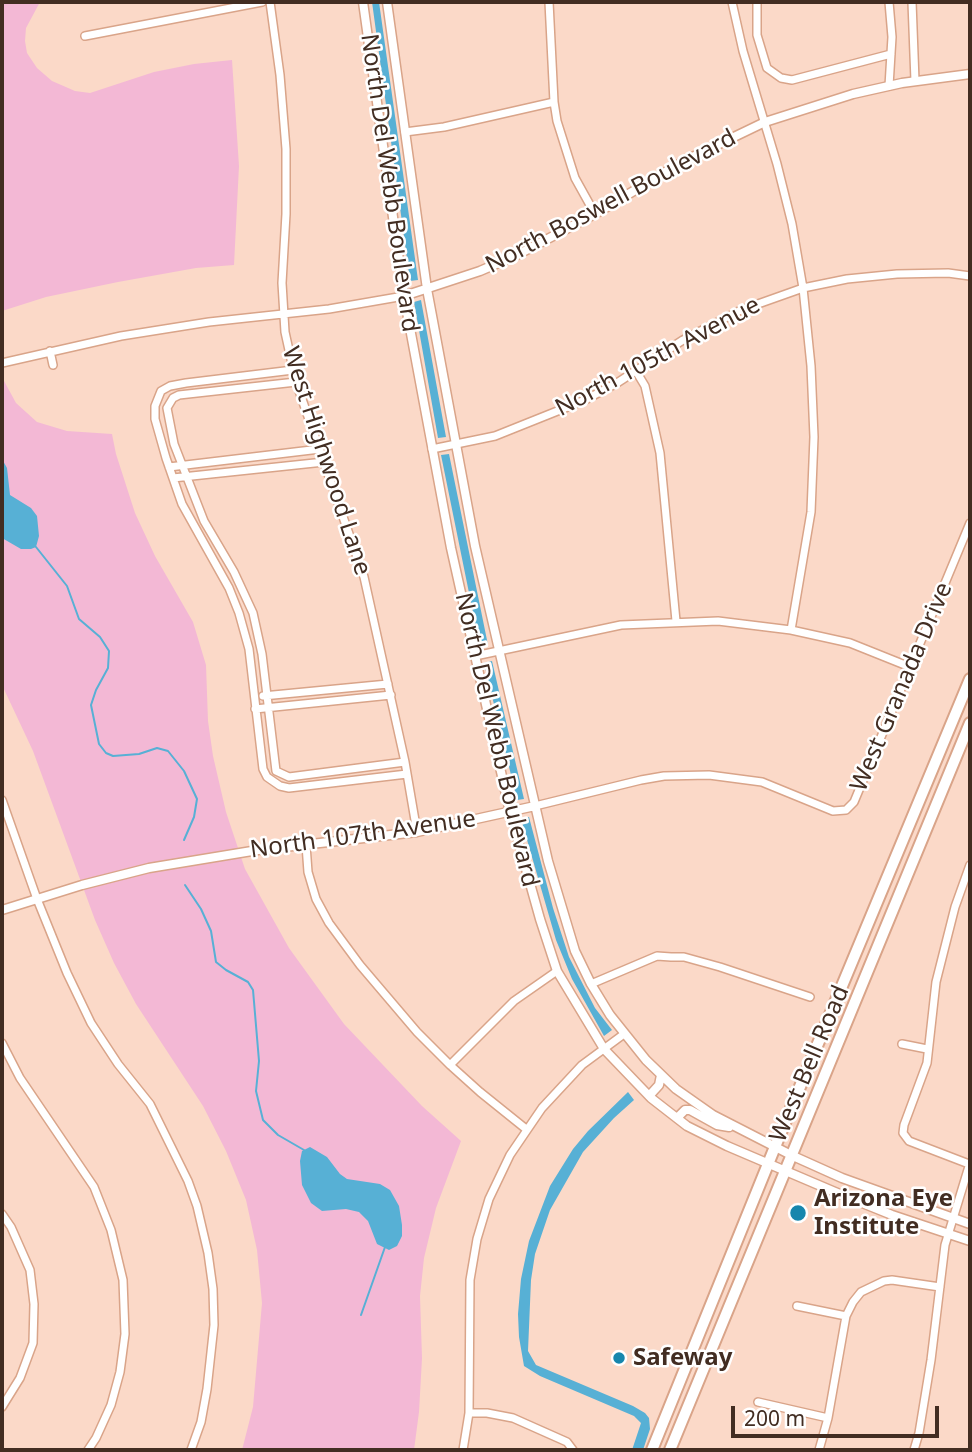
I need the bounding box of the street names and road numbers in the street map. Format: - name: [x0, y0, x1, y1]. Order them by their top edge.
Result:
- street label: North Del Webb Boulevard: [354, 32, 424, 334]
- street label: North Boswell Boulevard: [481, 124, 741, 280]
- street label: North 105th Avenue: [551, 291, 765, 423]
- street label: West Highwood Lane: [275, 343, 377, 579]
- street label: West Granada Drive: [845, 578, 959, 796]
- street label: North Del Webb Boulevard: [448, 590, 544, 890]
- street label: North 107th Avenue: [248, 805, 478, 865]
- street label: West Bell Road: [764, 981, 856, 1147]

